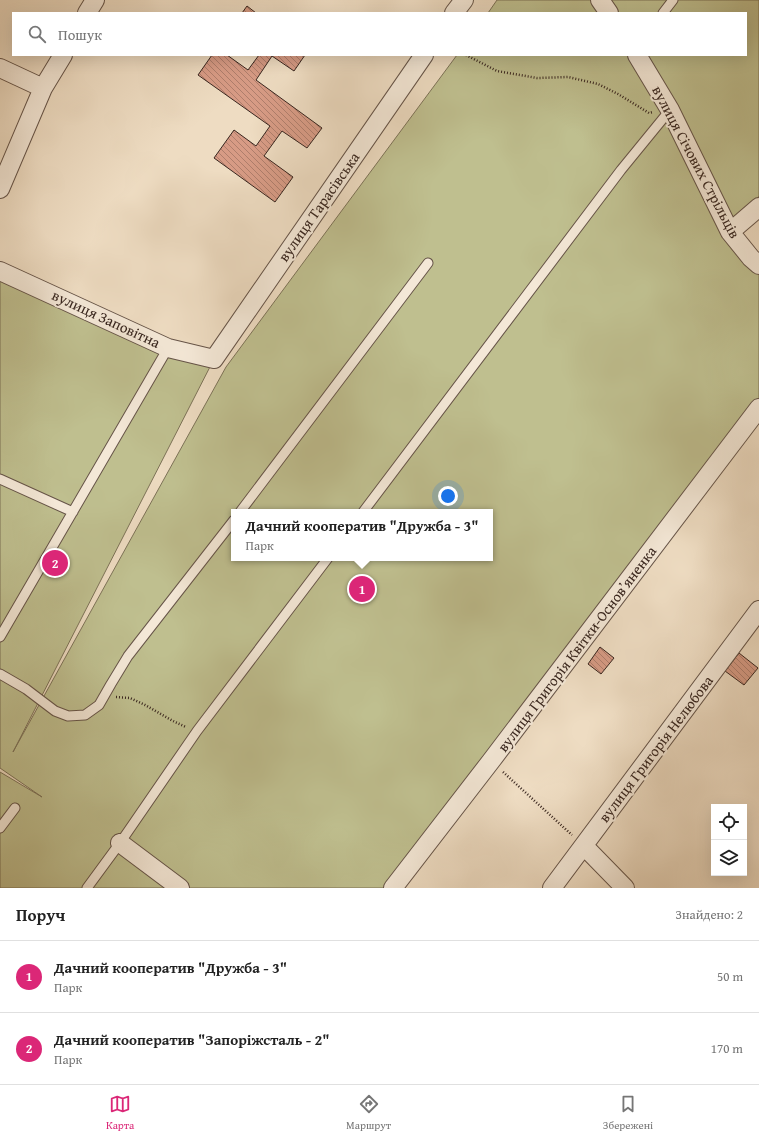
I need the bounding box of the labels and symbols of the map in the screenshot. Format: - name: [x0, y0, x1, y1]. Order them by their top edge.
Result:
- street label: вулиця Січових Стрільців: [647, 82, 746, 242]
- street label: вулиця Тарасівська: [273, 147, 365, 266]
- street label: вулиця Заповітна: [49, 284, 165, 353]
- your location: [438, 486, 458, 506]
- street label: вулиця Григорія Квітки-Основʼяненка: [492, 541, 662, 756]
- pin: 2: [42, 548, 68, 578]
- pin: 1: [349, 574, 375, 604]
- street label: вулиця Григорія Нелюбова: [593, 670, 718, 826]

